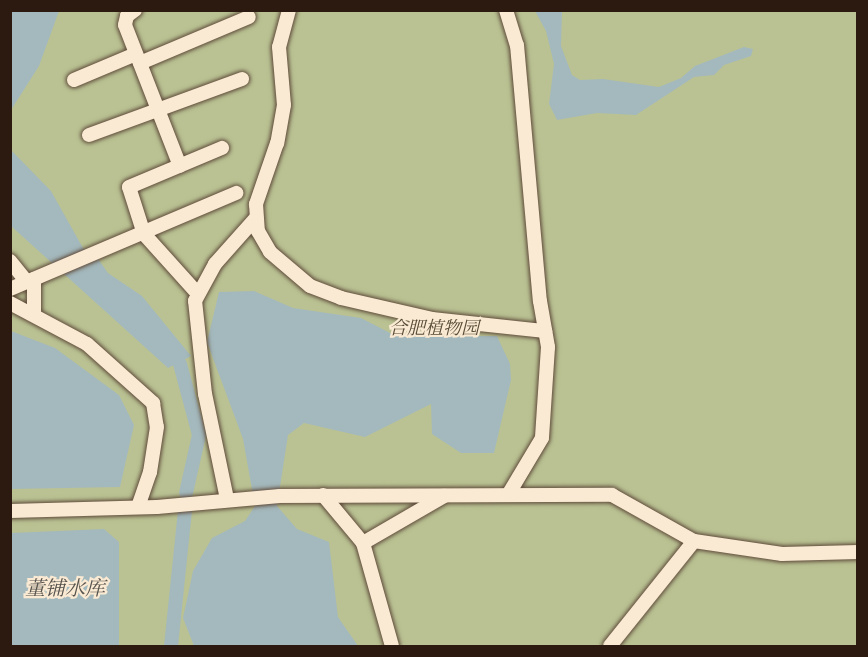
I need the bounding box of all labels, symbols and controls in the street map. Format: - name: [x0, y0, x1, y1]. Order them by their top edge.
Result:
- park label: 合肥植物园: [389, 317, 479, 339]
- water label: 董铺水库: [25, 576, 105, 600]

